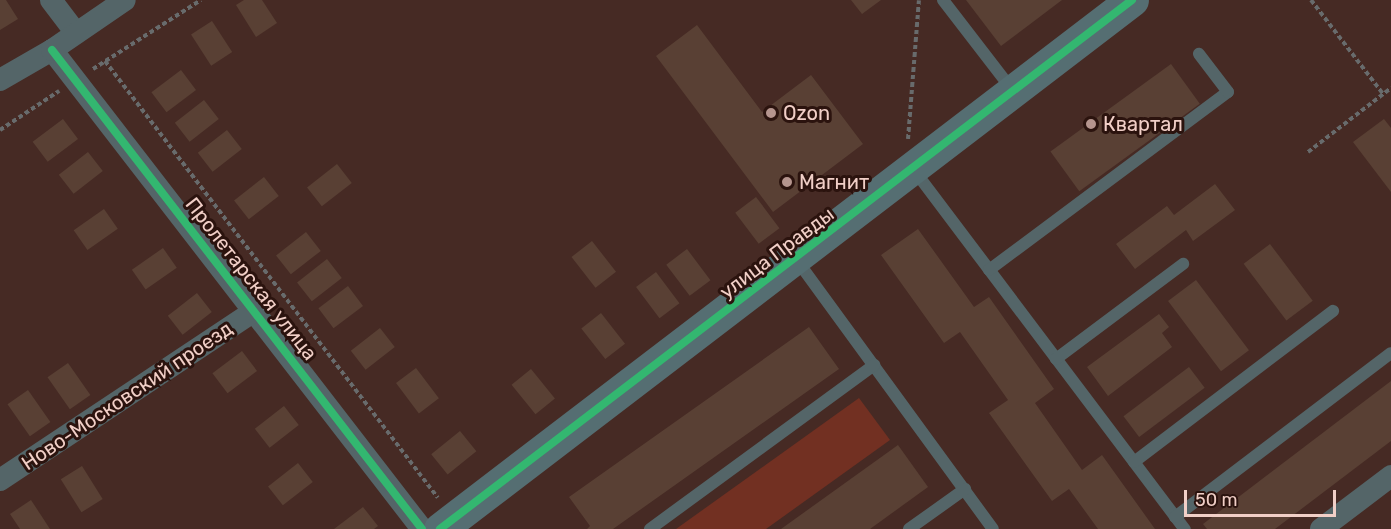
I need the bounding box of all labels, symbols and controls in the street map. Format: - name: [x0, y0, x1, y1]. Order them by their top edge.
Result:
- place label: Ozon: [783, 101, 830, 125]
- marker: Ozon: [764, 106, 778, 120]
- place label: Квартал: [1103, 112, 1183, 136]
- marker: Квартал: [1084, 117, 1098, 131]
- place label: Магнит: [799, 170, 869, 194]
- marker: Магнит: [780, 175, 794, 189]
- street label: Пролетарская улица: [180, 193, 322, 365]
- street label: улица Правды: [715, 202, 839, 304]
- street label: Ново-Московский проезд: [17, 316, 237, 476]
- scale bar: [1187, 478, 1338, 516]
- text: 50 m: [1195, 489, 1238, 511]

